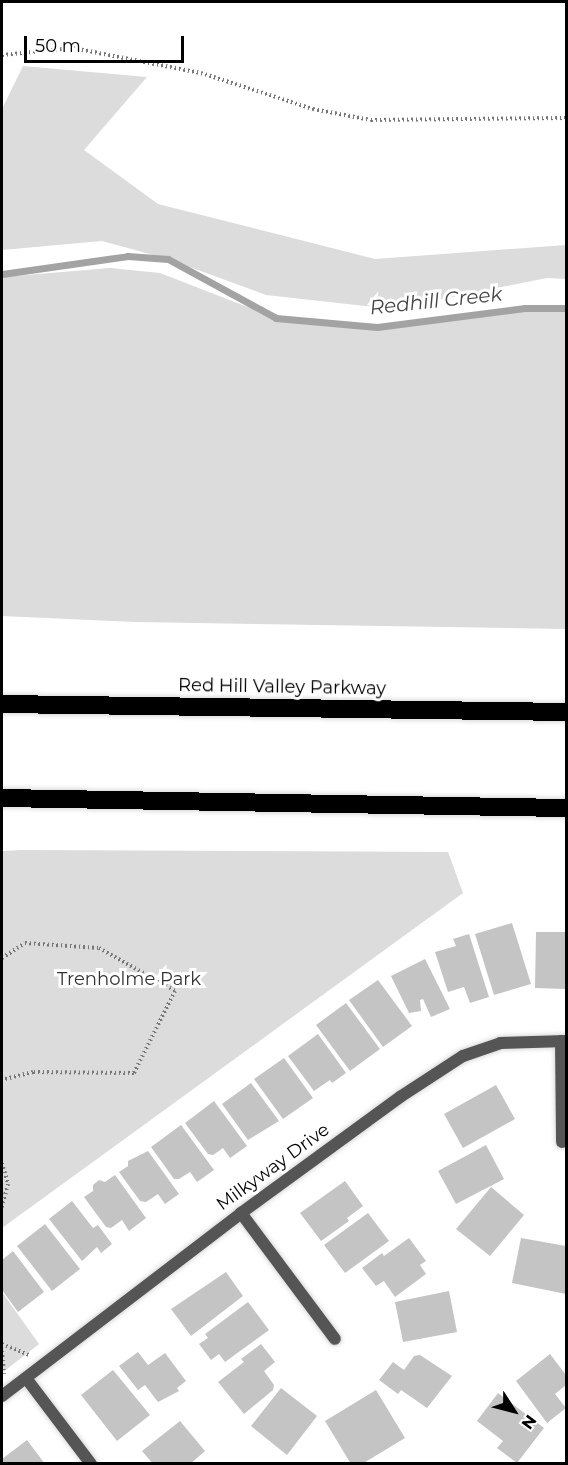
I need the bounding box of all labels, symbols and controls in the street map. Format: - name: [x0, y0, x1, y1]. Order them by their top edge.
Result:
- scale bar: [27, 24, 188, 62]
- text: 50 m: [35, 35, 81, 57]
- water label: Redhill Creek: [369, 282, 503, 320]
- street label: Red Hill Valley Parkway: [178, 674, 386, 700]
- park label: Trenholme Park: [57, 968, 201, 990]
- street label: Milkyway Drive: [212, 1119, 334, 1215]
- north arrow: [484, 1381, 544, 1441]
- text: N: [517, 1411, 540, 1433]

